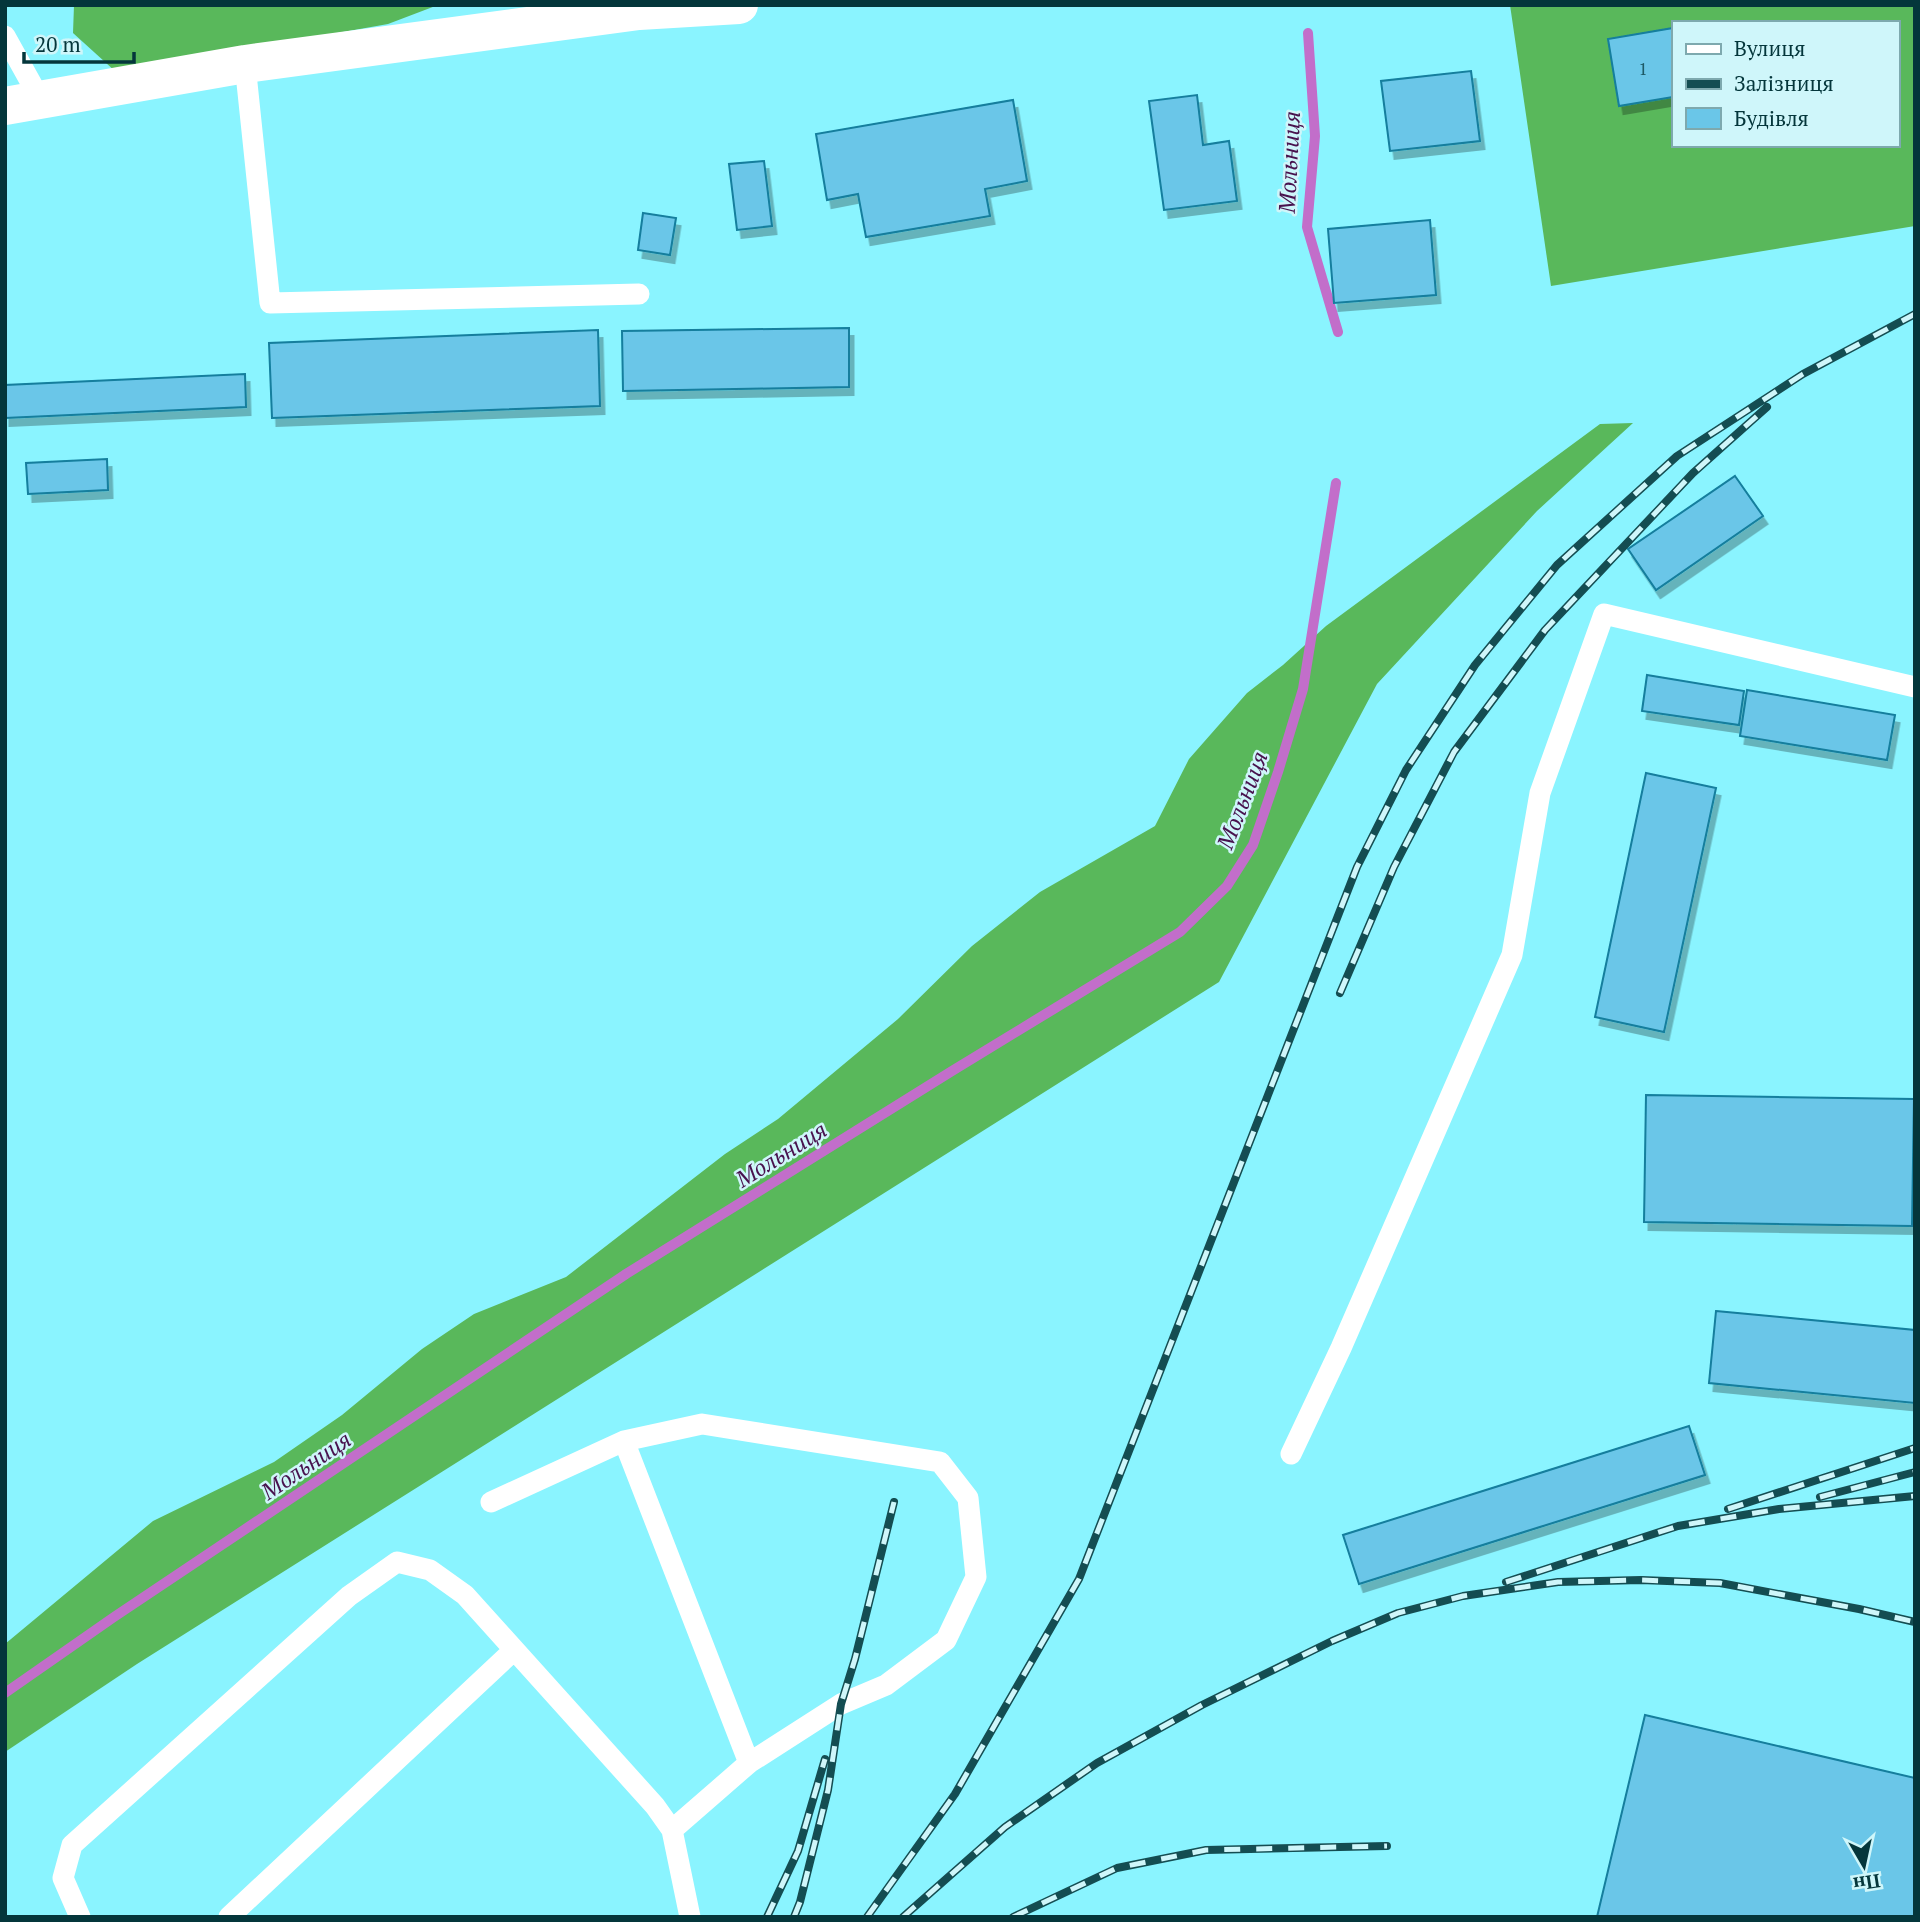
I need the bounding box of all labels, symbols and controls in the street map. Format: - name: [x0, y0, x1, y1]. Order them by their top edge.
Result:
- scale bar: [24, 21, 135, 65]
- legend: [1672, 21, 1899, 147]
- text: 20 m: [35, 30, 81, 58]
- text: Вулиця: [1734, 34, 1805, 62]
- house number: 1: [1638, 56, 1648, 80]
- text: Залізниця: [1734, 69, 1834, 97]
- text: Будівля: [1734, 104, 1809, 132]
- water label: Мольниця: [1271, 110, 1307, 215]
- water label: Мольниця: [1209, 747, 1275, 854]
- water label: Мольниця: [729, 1114, 833, 1195]
- water label: Мольниця: [254, 1424, 357, 1507]
- north arrow: [1829, 1831, 1899, 1901]
- text: Пн: [1851, 1869, 1882, 1898]

